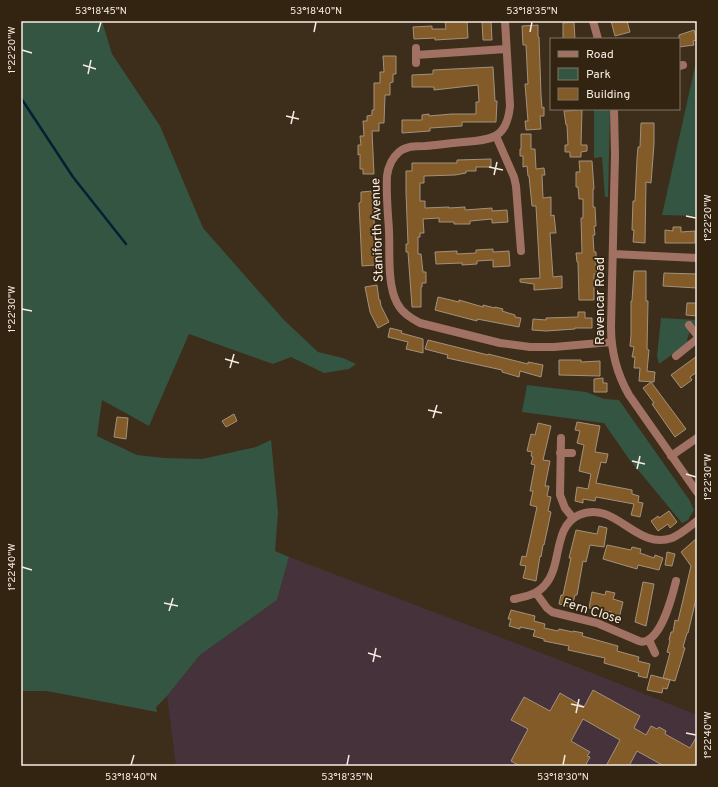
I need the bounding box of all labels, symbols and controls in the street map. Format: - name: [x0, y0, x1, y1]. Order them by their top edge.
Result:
- text: 53°18'45"N: [75, 5, 127, 18]
- text: 53°18'40"N: [290, 5, 342, 18]
- text: 53°18'35"N: [506, 5, 558, 18]
- text: 1°22'20"W: [6, 26, 19, 74]
- legend: [550, 38, 680, 110]
- text: Road: [586, 47, 614, 63]
- text: Park: [586, 67, 611, 83]
- text: Building: [586, 87, 630, 103]
- street label: Staniforth Avenue: [368, 178, 388, 282]
- text: 1°22'20"W: [702, 194, 715, 242]
- street label: Ravencar Road: [593, 257, 609, 345]
- text: 1°22'30"W: [6, 286, 19, 332]
- text: 1°22'30"W: [702, 454, 715, 500]
- text: 1°22'40"W: [6, 543, 19, 591]
- street label: Fern Close: [561, 595, 623, 629]
- text: 1°22'40"W: [702, 711, 715, 759]
- text: 53°18'40"N: [105, 771, 157, 784]
- text: 53°18'35"N: [321, 771, 373, 784]
- text: 53°18'30"N: [537, 771, 589, 784]

